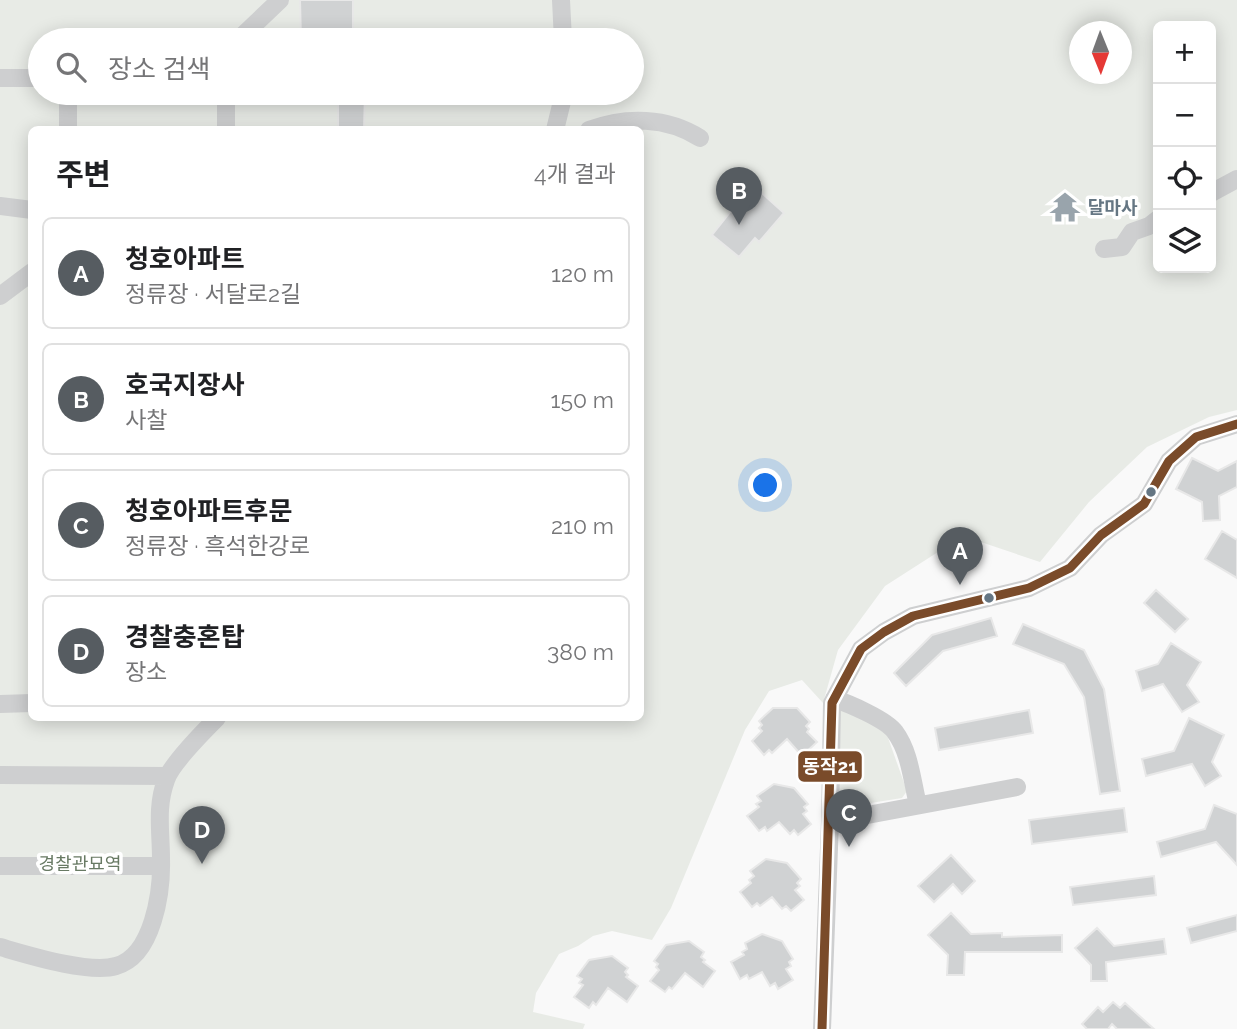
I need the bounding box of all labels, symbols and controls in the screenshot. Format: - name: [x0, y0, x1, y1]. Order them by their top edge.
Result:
- north arrow: [1069, 21, 1132, 84]
- map controls: [1153, 21, 1216, 273]
- button: +: [1153, 21, 1216, 84]
- search box: [28, 28, 644, 105]
- icon: search: [52, 48, 90, 86]
- text: 장소 검색: [108, 54, 210, 84]
- button: −: [1153, 84, 1216, 147]
- button: locate: [1153, 147, 1216, 210]
- text: 주변: [56, 157, 111, 192]
- text: 4개 결과: [534, 160, 616, 187]
- pin: B: [716, 167, 762, 225]
- temple icon: 달마사: [1048, 190, 1082, 224]
- place label: 달마사: [1088, 197, 1138, 218]
- button: layers: [1153, 210, 1216, 273]
- text: 청호아파트: [125, 244, 245, 274]
- text: A: [73, 260, 89, 287]
- text: 120 m: [551, 260, 614, 287]
- text: 정류장 · 서달로2길: [125, 280, 301, 307]
- text: 호국지장사: [125, 370, 245, 400]
- text: B: [73, 386, 89, 413]
- text: 150 m: [551, 386, 614, 413]
- text: 사찰: [125, 406, 167, 433]
- your location: [748, 468, 782, 502]
- unlabelled marker: [1144, 485, 1158, 499]
- text: 청호아파트후문: [125, 496, 292, 526]
- text: C: [73, 512, 89, 539]
- text: 210 m: [551, 512, 614, 539]
- pin: A: [937, 527, 983, 585]
- text: 정류장 · 흑석한강로: [125, 532, 310, 559]
- unlabelled marker: [982, 591, 996, 605]
- text: 경찰충혼탑: [125, 622, 245, 652]
- text: D: [73, 638, 89, 665]
- text: 380 m: [547, 638, 614, 665]
- text: 장소: [125, 658, 167, 685]
- line badge: 동작21: [797, 750, 863, 783]
- text: 동작21: [802, 755, 858, 777]
- pin: C: [826, 789, 872, 847]
- pin: D: [179, 806, 225, 864]
- park label: 경찰관묘역: [39, 853, 121, 874]

